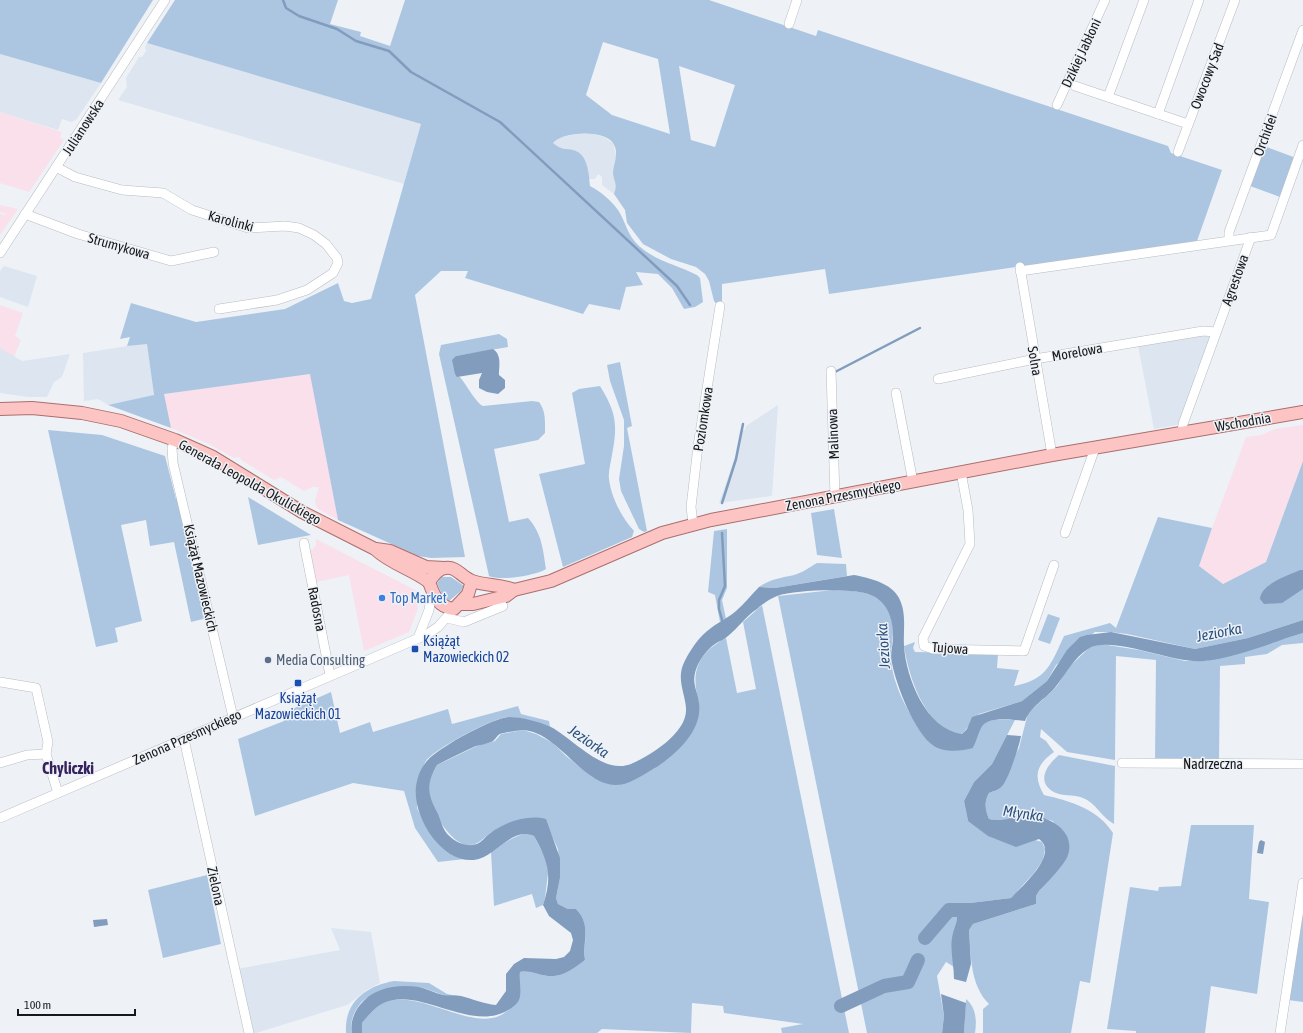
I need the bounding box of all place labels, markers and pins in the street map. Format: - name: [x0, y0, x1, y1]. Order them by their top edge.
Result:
- place label: Top Market: [390, 590, 447, 606]
- marker: Top Market: [377, 593, 387, 603]
- place label: Książąt Mazowieckich 02: [423, 633, 509, 665]
- marker: Książąt Mazowieckich 02: [410, 644, 420, 654]
- place label: Media Consulting: [276, 652, 365, 668]
- marker: Media Consulting: [263, 655, 273, 665]
- marker: Książąt Mazowieckich 01: [293, 678, 303, 688]
- place label: Książąt Mazowieckich 01: [255, 690, 341, 722]

